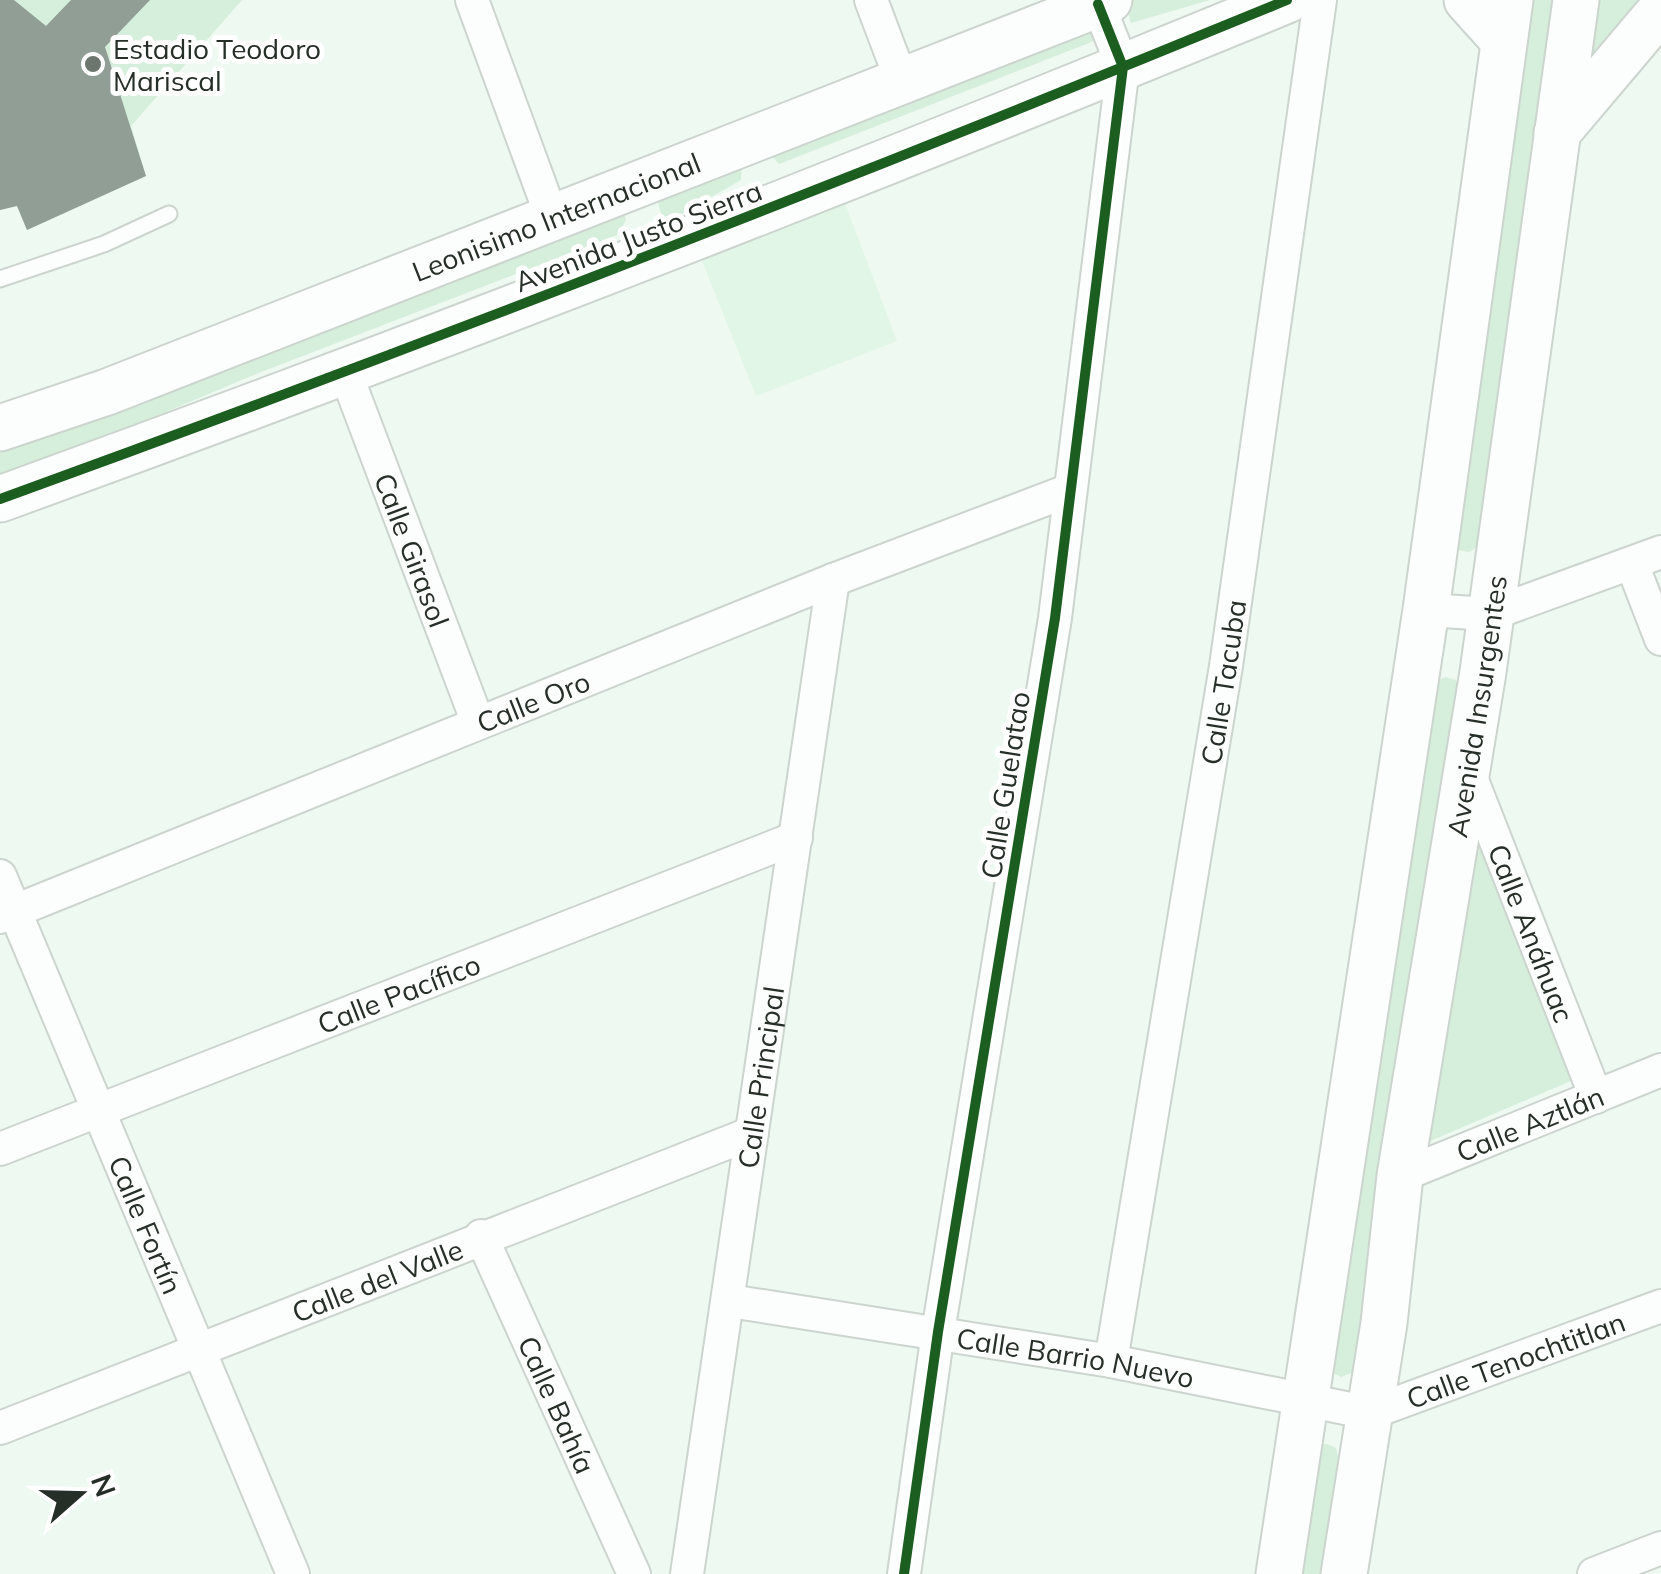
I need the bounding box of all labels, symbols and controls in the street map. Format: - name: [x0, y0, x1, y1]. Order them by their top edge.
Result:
- place label: Estadio Teodoro Mariscal: [113, 31, 321, 98]
- marker: Estadio Teodoro Mariscal: [82, 53, 104, 75]
- street label: Leonisimo Internacional: [407, 144, 705, 288]
- street label: Avenida Justo Sierra: [509, 173, 767, 299]
- street label: Calle Girasol: [367, 468, 458, 632]
- street label: Avenida Insurgentes: [1439, 573, 1514, 840]
- street label: Calle Tacuba: [1192, 597, 1253, 767]
- street label: Calle Oro: [471, 663, 595, 740]
- street label: Calle Guelatao: [973, 689, 1037, 881]
- street label: Calle Anáhuac: [1481, 839, 1582, 1027]
- street label: Calle Pacífico: [312, 946, 485, 1041]
- street label: Calle Principal: [729, 984, 791, 1171]
- street label: Calle Aztlán: [1451, 1078, 1609, 1169]
- street label: Calle Fortín: [102, 1150, 191, 1299]
- street label: Calle del Valle: [286, 1231, 468, 1329]
- street label: Calle Tenochtitlan: [1401, 1303, 1630, 1416]
- street label: Calle Barrio Nuevo: [954, 1319, 1197, 1395]
- street label: Calle Bahía: [511, 1330, 604, 1479]
- north arrow: [30, 1444, 130, 1544]
- text: N: [84, 1469, 124, 1501]

